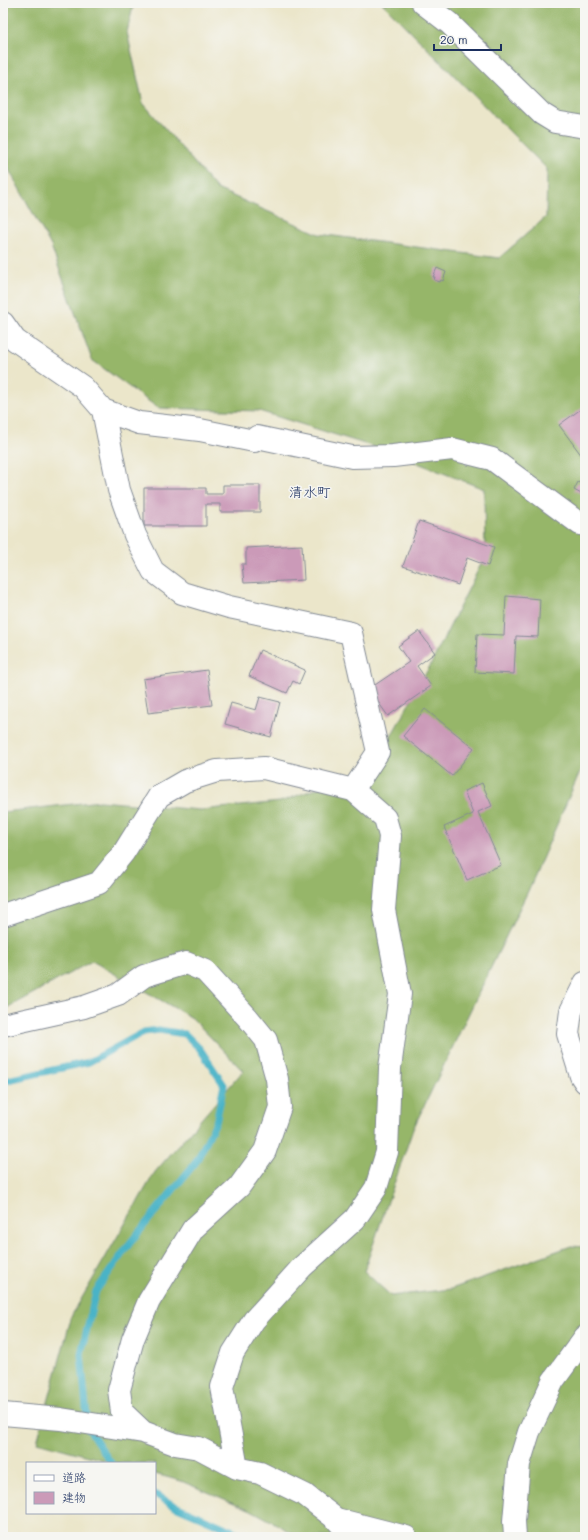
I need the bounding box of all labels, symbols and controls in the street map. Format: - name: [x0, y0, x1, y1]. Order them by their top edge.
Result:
- scale bar: [434, 26, 501, 52]
- text: 20 m: [440, 31, 468, 47]
- district label: 清水町: [289, 482, 331, 501]
- legend: [26, 1462, 156, 1514]
- text: 道路: [62, 1469, 86, 1485]
- text: 建物: [62, 1489, 86, 1505]

